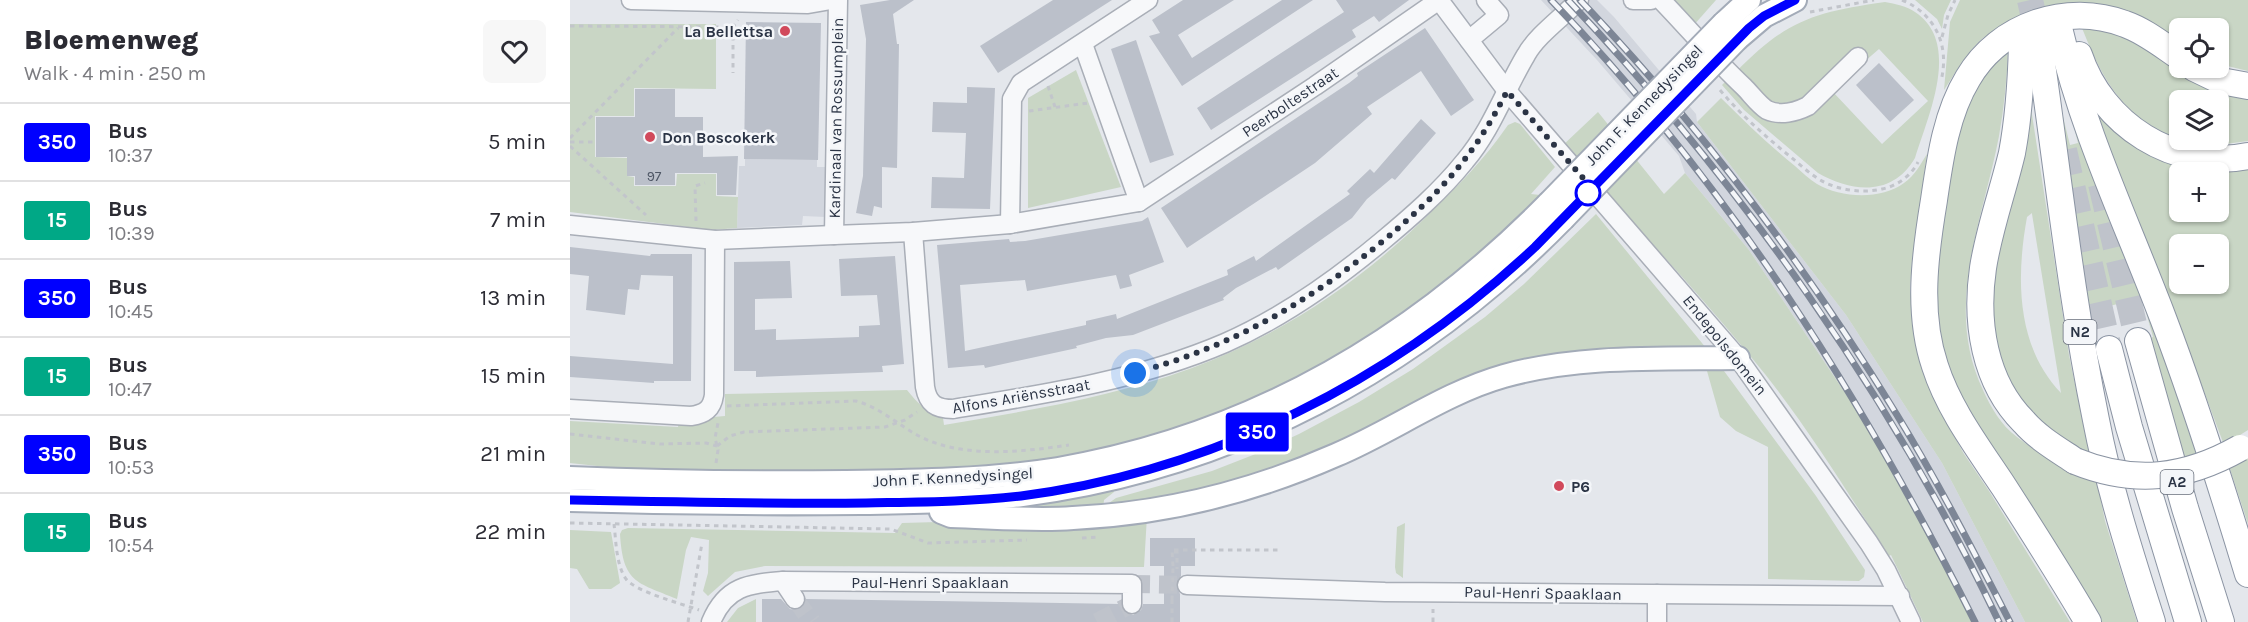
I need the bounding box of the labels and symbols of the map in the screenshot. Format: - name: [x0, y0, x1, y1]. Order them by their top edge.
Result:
- street label: Kardinaal van Rossumplein: [825, 17, 847, 219]
- place label: La Bellettsa: [684, 22, 773, 41]
- marker: La Bellettsa: [778, 24, 792, 38]
- street label: John F. Kennedysingel: [1581, 41, 1707, 169]
- street label: Peerboltestraat: [1238, 63, 1342, 141]
- place label: Don Boscokerk: [662, 128, 776, 147]
- marker: Don Boscokerk: [643, 130, 657, 144]
- house number: 97: [647, 168, 662, 185]
- unlabelled marker: [1575, 180, 1601, 206]
- street label: Endepolsdomein: [1679, 291, 1771, 399]
- road number: N2: [2064, 320, 2096, 344]
- your location: [1120, 358, 1150, 388]
- street label: Alfons Ariënsstraat: [951, 375, 1091, 417]
- line badge: 350: [1222, 412, 1292, 452]
- street label: John F. Kennedysingel: [872, 463, 1034, 491]
- road number: A2: [2160, 470, 2194, 494]
- place label: P6: [1571, 477, 1590, 496]
- marker: P6: [1552, 479, 1566, 493]
- street label: Paul-Henri Spaaklaan: [851, 573, 1009, 592]
- street label: Paul-Henri Spaaklaan: [1464, 582, 1622, 604]

